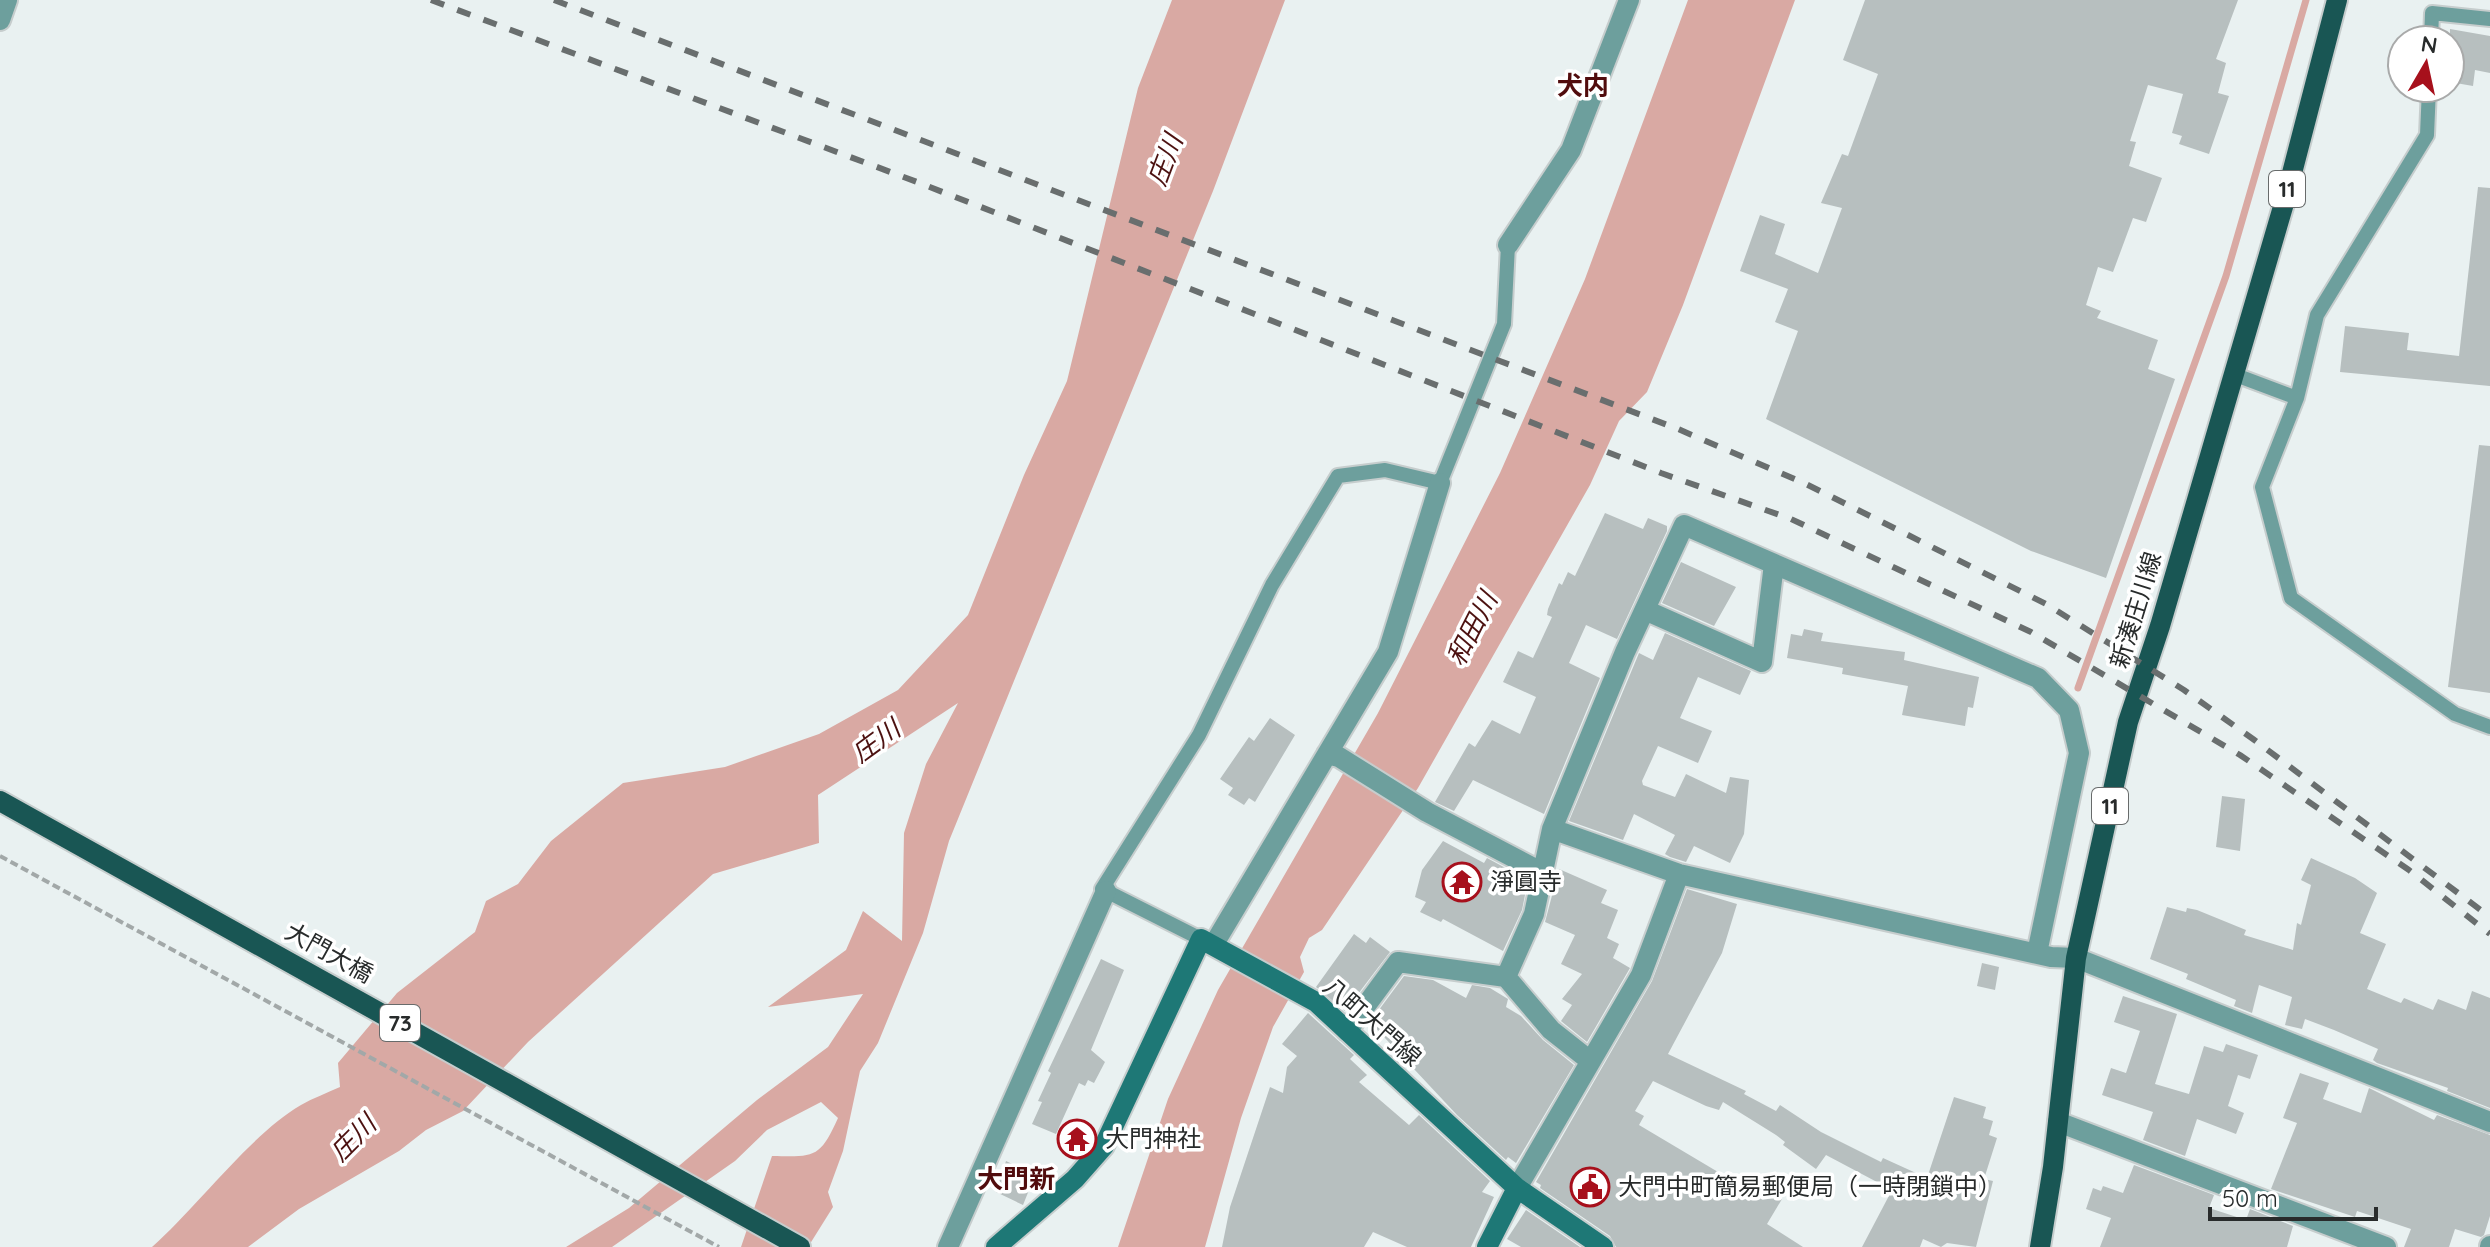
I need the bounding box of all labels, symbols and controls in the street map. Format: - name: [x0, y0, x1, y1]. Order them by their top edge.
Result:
- north arrow: [2386, 24, 2466, 104]
- text: N: [2419, 29, 2439, 59]
- district label: 犬内: [1557, 69, 1609, 102]
- water label: 庄川: [1140, 127, 1190, 190]
- road number: 11: [2269, 171, 2305, 207]
- street label: 新湊庄川線: [2103, 548, 2167, 671]
- water label: 和田川: [1439, 584, 1505, 671]
- water label: 庄川: [845, 710, 909, 769]
- road number: 11: [2092, 788, 2128, 824]
- temple icon: 淨圓寺: [1441, 861, 1483, 903]
- place label: 淨圓寺: [1490, 866, 1562, 896]
- street label: 大門大橋: [280, 916, 379, 989]
- street label: 八町大門線: [1318, 971, 1428, 1072]
- road number: 73: [380, 1005, 420, 1041]
- water label: 庄川: [323, 1105, 385, 1168]
- temple icon: 大門神社: [1056, 1118, 1098, 1160]
- place label: 大門神社: [1105, 1123, 1201, 1153]
- district label: 大門新: [977, 1162, 1055, 1195]
- public building icon: 大門中町簡易郵便局（一時閉鎖中）: [1569, 1166, 1611, 1208]
- place label: 大門中町簡易郵便局（一時閉鎖中）: [1618, 1171, 2002, 1201]
- scale bar: [2210, 1171, 2376, 1221]
- text: 50 m: [2222, 1183, 2278, 1213]

